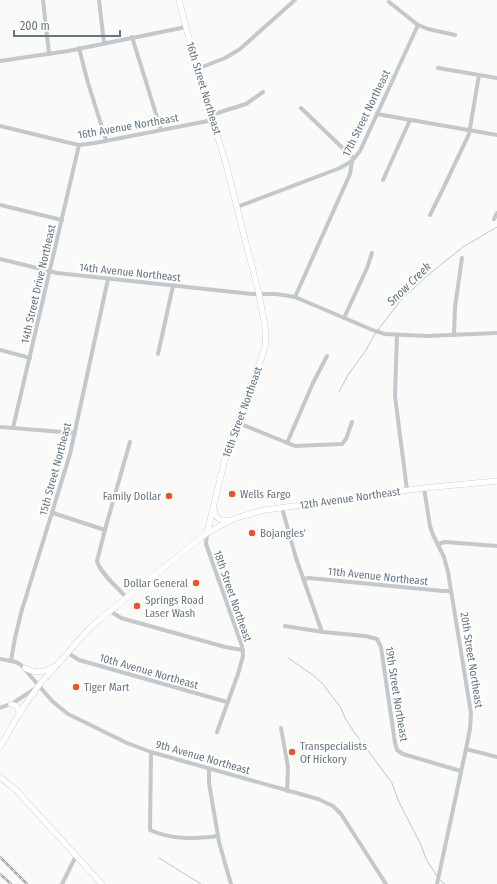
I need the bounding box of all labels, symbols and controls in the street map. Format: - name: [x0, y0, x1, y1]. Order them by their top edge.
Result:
- scale bar: [14, 12, 120, 38]
- text: 200 m: [20, 19, 50, 33]
- street label: 16th Street Northeast: [183, 40, 224, 136]
- street label: 17th Street Northeast: [340, 67, 393, 159]
- street label: 16th Avenue Northeast: [77, 111, 180, 142]
- street label: 14th Street Drive Northeast: [18, 223, 59, 345]
- water label: Snow Creek: [383, 259, 434, 309]
- street label: 14th Avenue Northeast: [79, 261, 182, 284]
- street label: 16th Street Northeast: [220, 364, 265, 459]
- street label: 15th Street Northeast: [37, 421, 74, 517]
- street label: 12th Avenue Northeast: [299, 485, 402, 512]
- place label: Wells Fargo: [240, 488, 291, 501]
- marker: Wells Fargo: [227, 489, 237, 499]
- place label: Family Dollar: [103, 490, 161, 503]
- marker: Family Dollar: [164, 491, 174, 501]
- place label: Bojangles': [260, 527, 306, 540]
- marker: Bojangles': [247, 528, 257, 538]
- street label: 18th Street Northeast: [211, 549, 254, 644]
- street label: 11th Avenue Northeast: [327, 565, 429, 588]
- place label: Dollar General: [124, 577, 188, 590]
- marker: Dollar General: [191, 578, 201, 588]
- place label: Springs Road Laser Wash: [145, 594, 204, 620]
- marker: Springs Road Laser Wash: [132, 601, 142, 611]
- street label: 20th Street Northeast: [458, 611, 486, 709]
- street label: 19th Street Northeast: [383, 646, 410, 743]
- street label: 10th Avenue Northeast: [98, 651, 200, 692]
- place label: Tiger Mart: [84, 681, 130, 694]
- marker: Tiger Mart: [71, 682, 81, 692]
- street label: 9th Avenue Northeast: [154, 738, 252, 777]
- place label: Transpecialists Of Hickory: [300, 740, 367, 766]
- marker: Transpecialists Of Hickory: [287, 747, 297, 757]

